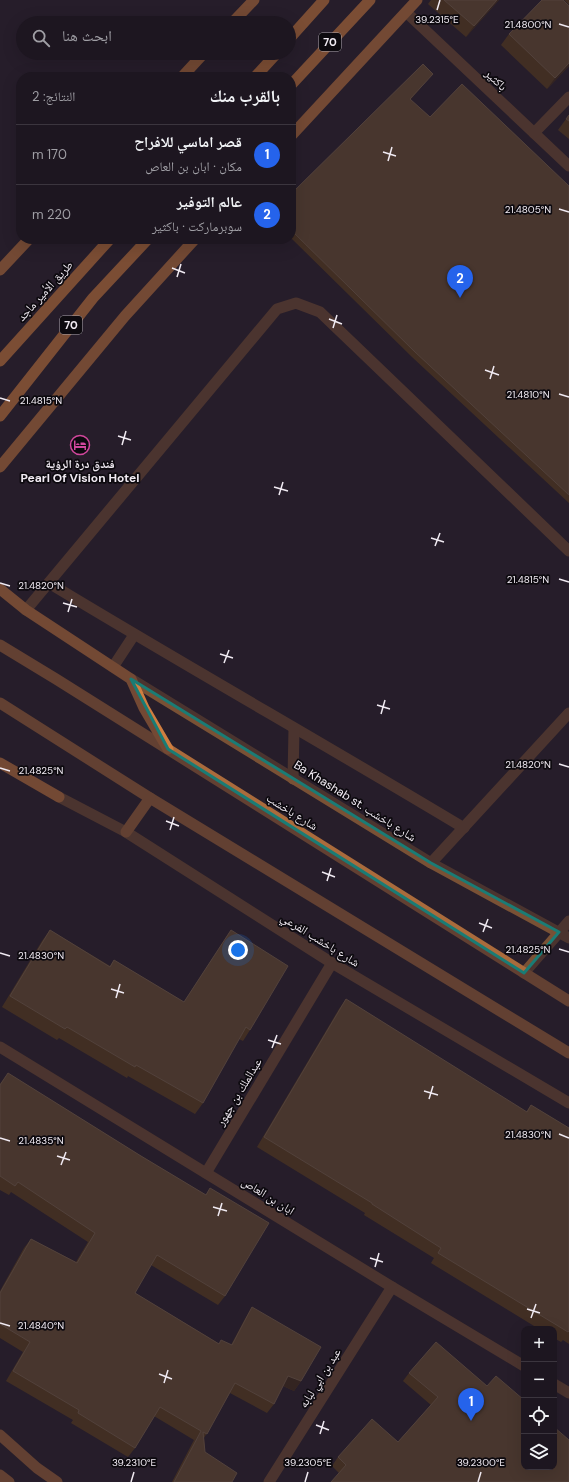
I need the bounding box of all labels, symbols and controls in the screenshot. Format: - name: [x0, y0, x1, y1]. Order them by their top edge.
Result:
- text: 39.2315°E: [415, 13, 459, 26]
- search box: [16, 16, 296, 60]
- text: 21.4800°N: [504, 18, 552, 31]
- text: ابحث هنا: [62, 26, 112, 46]
- icon: search: [30, 27, 52, 49]
- road number: 70: [319, 33, 341, 51]
- street label: باكثير: [481, 65, 510, 94]
- text: بالقرب منك: [210, 85, 280, 107]
- text: النتائج: 2: [32, 88, 75, 105]
- text: قصر اماسي للافراح: [134, 132, 242, 152]
- text: 170 m: [32, 146, 67, 163]
- text: 1: [265, 146, 269, 163]
- text: مكان · ابان بن العاص: [145, 158, 242, 175]
- text: عالم التوفير: [177, 192, 242, 212]
- text: 21.4805°N: [505, 203, 551, 216]
- text: 220 m: [32, 206, 71, 223]
- text: 2: [263, 206, 271, 223]
- text: سوبرماركت · باكثير: [152, 218, 242, 235]
- street label: طريق الأمير ماجد: [13, 257, 77, 325]
- pin: 2: [447, 265, 473, 298]
- road number: 70: [60, 316, 82, 334]
- text: 21.4810°N: [506, 388, 550, 401]
- text: 21.4815°N: [20, 394, 62, 407]
- hotel icon: فندق درة الرؤية Pearl Of Vision Hotel: [69, 434, 91, 456]
- place label: فندق درة الرؤية Pearl Of Vision Hotel: [20, 456, 140, 486]
- text: 21.4815°N: [507, 573, 549, 586]
- text: 21.4820°N: [18, 579, 64, 592]
- street label: Ba Khashab st. شارع باخشب: [291, 757, 419, 845]
- text: 21.4820°N: [505, 758, 551, 771]
- text: 21.4825°N: [18, 764, 64, 777]
- street label: شارع باخشب: [264, 791, 320, 833]
- street label: شارع باخشب الفرعي: [276, 909, 363, 972]
- your location: [228, 940, 248, 960]
- text: 21.4825°N: [505, 943, 551, 956]
- text: 21.4830°N: [18, 949, 64, 962]
- street label: عبدالملك بن جهور: [212, 1055, 266, 1130]
- text: 21.4830°N: [505, 1128, 551, 1141]
- text: 21.4835°N: [18, 1134, 64, 1147]
- street label: ابان بن العاص: [239, 1173, 298, 1219]
- text: 21.4840°N: [18, 1319, 64, 1332]
- map controls: [521, 1326, 557, 1470]
- button: +: [521, 1326, 557, 1362]
- street label: عبد بن ابي لبابه: [295, 1345, 346, 1412]
- button: −: [521, 1362, 557, 1398]
- pin: 1: [458, 1388, 484, 1421]
- button: locate: [521, 1398, 557, 1434]
- button: layers: [521, 1434, 557, 1470]
- text: 39.2310°E: [112, 1456, 156, 1469]
- text: 39.2305°E: [284, 1456, 332, 1469]
- text: 39.2300°E: [457, 1456, 505, 1469]

